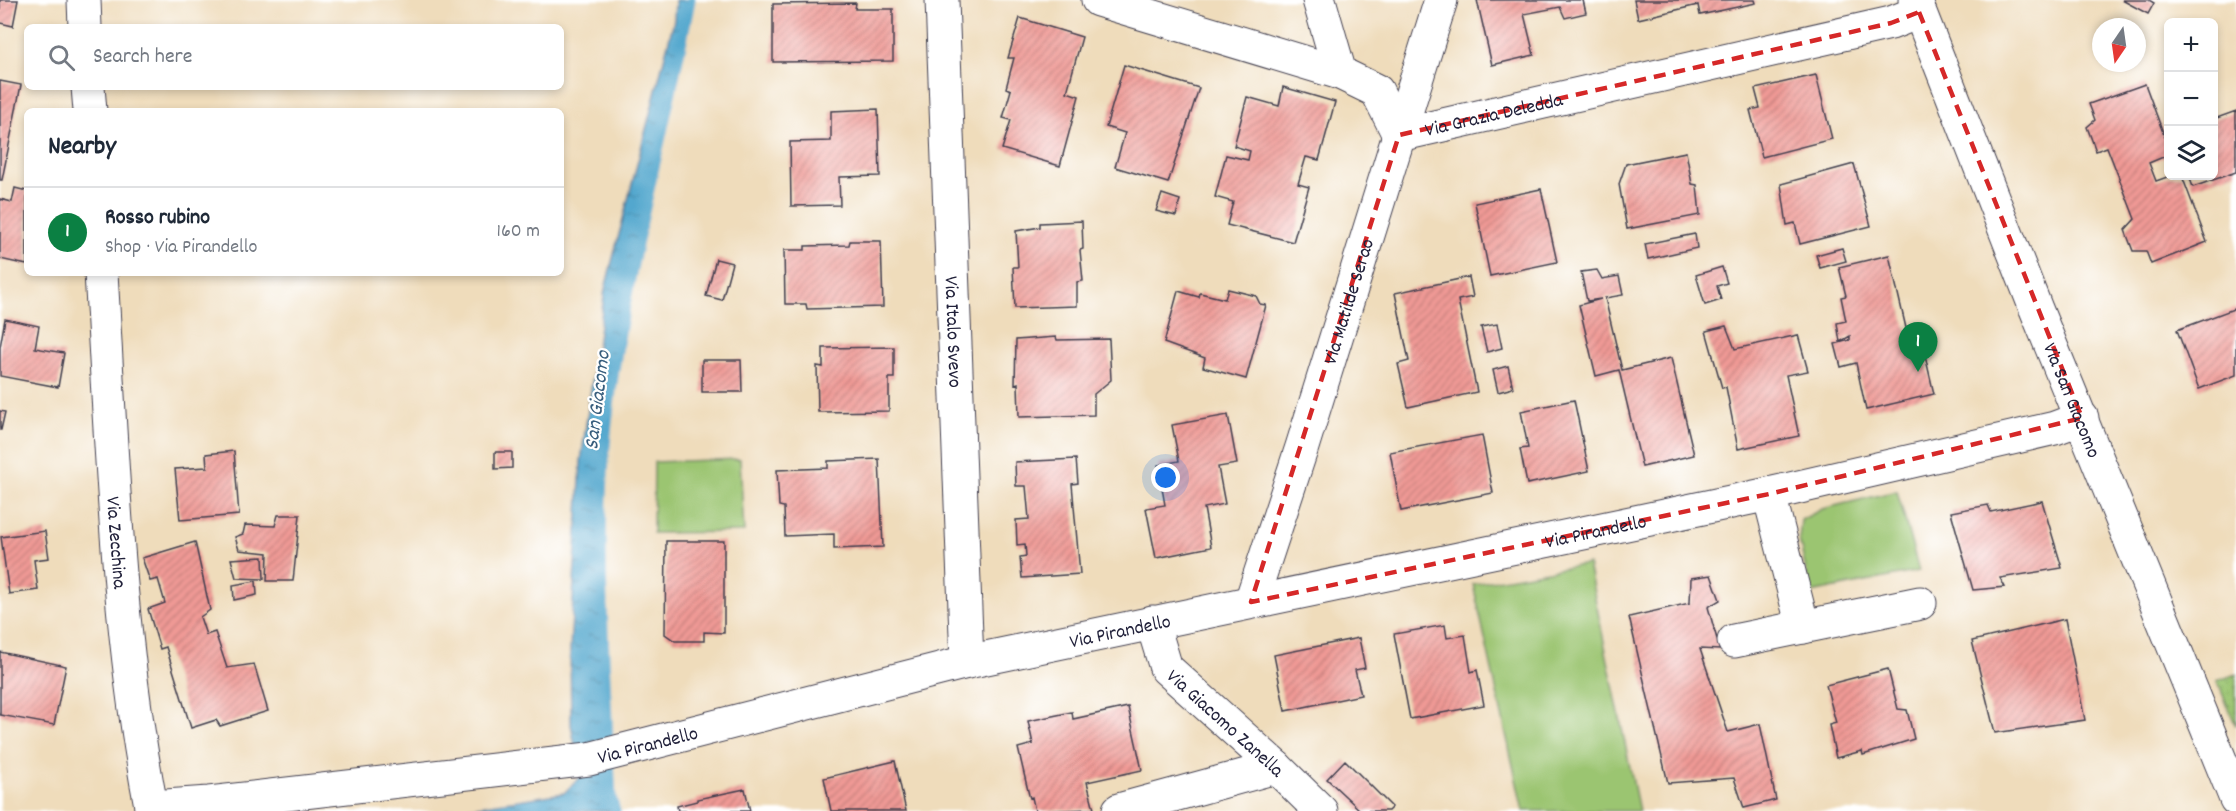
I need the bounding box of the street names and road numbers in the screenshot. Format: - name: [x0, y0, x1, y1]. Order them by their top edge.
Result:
- street label: Via Grazia Deledda: [1423, 87, 1566, 146]
- street label: Via Matilde Serao: [1318, 235, 1383, 368]
- street label: Via Italo Svevo: [935, 276, 968, 388]
- street label: Via San Giacomo: [2034, 339, 2106, 463]
- street label: Via Zecchina: [97, 496, 132, 591]
- street label: Via Pirandello: [1543, 509, 1649, 558]
- street label: Via Pirandello: [1067, 609, 1174, 657]
- street label: Via Giacomo Zanella: [1159, 664, 1290, 785]
- street label: Via Pirandello: [595, 721, 702, 773]

